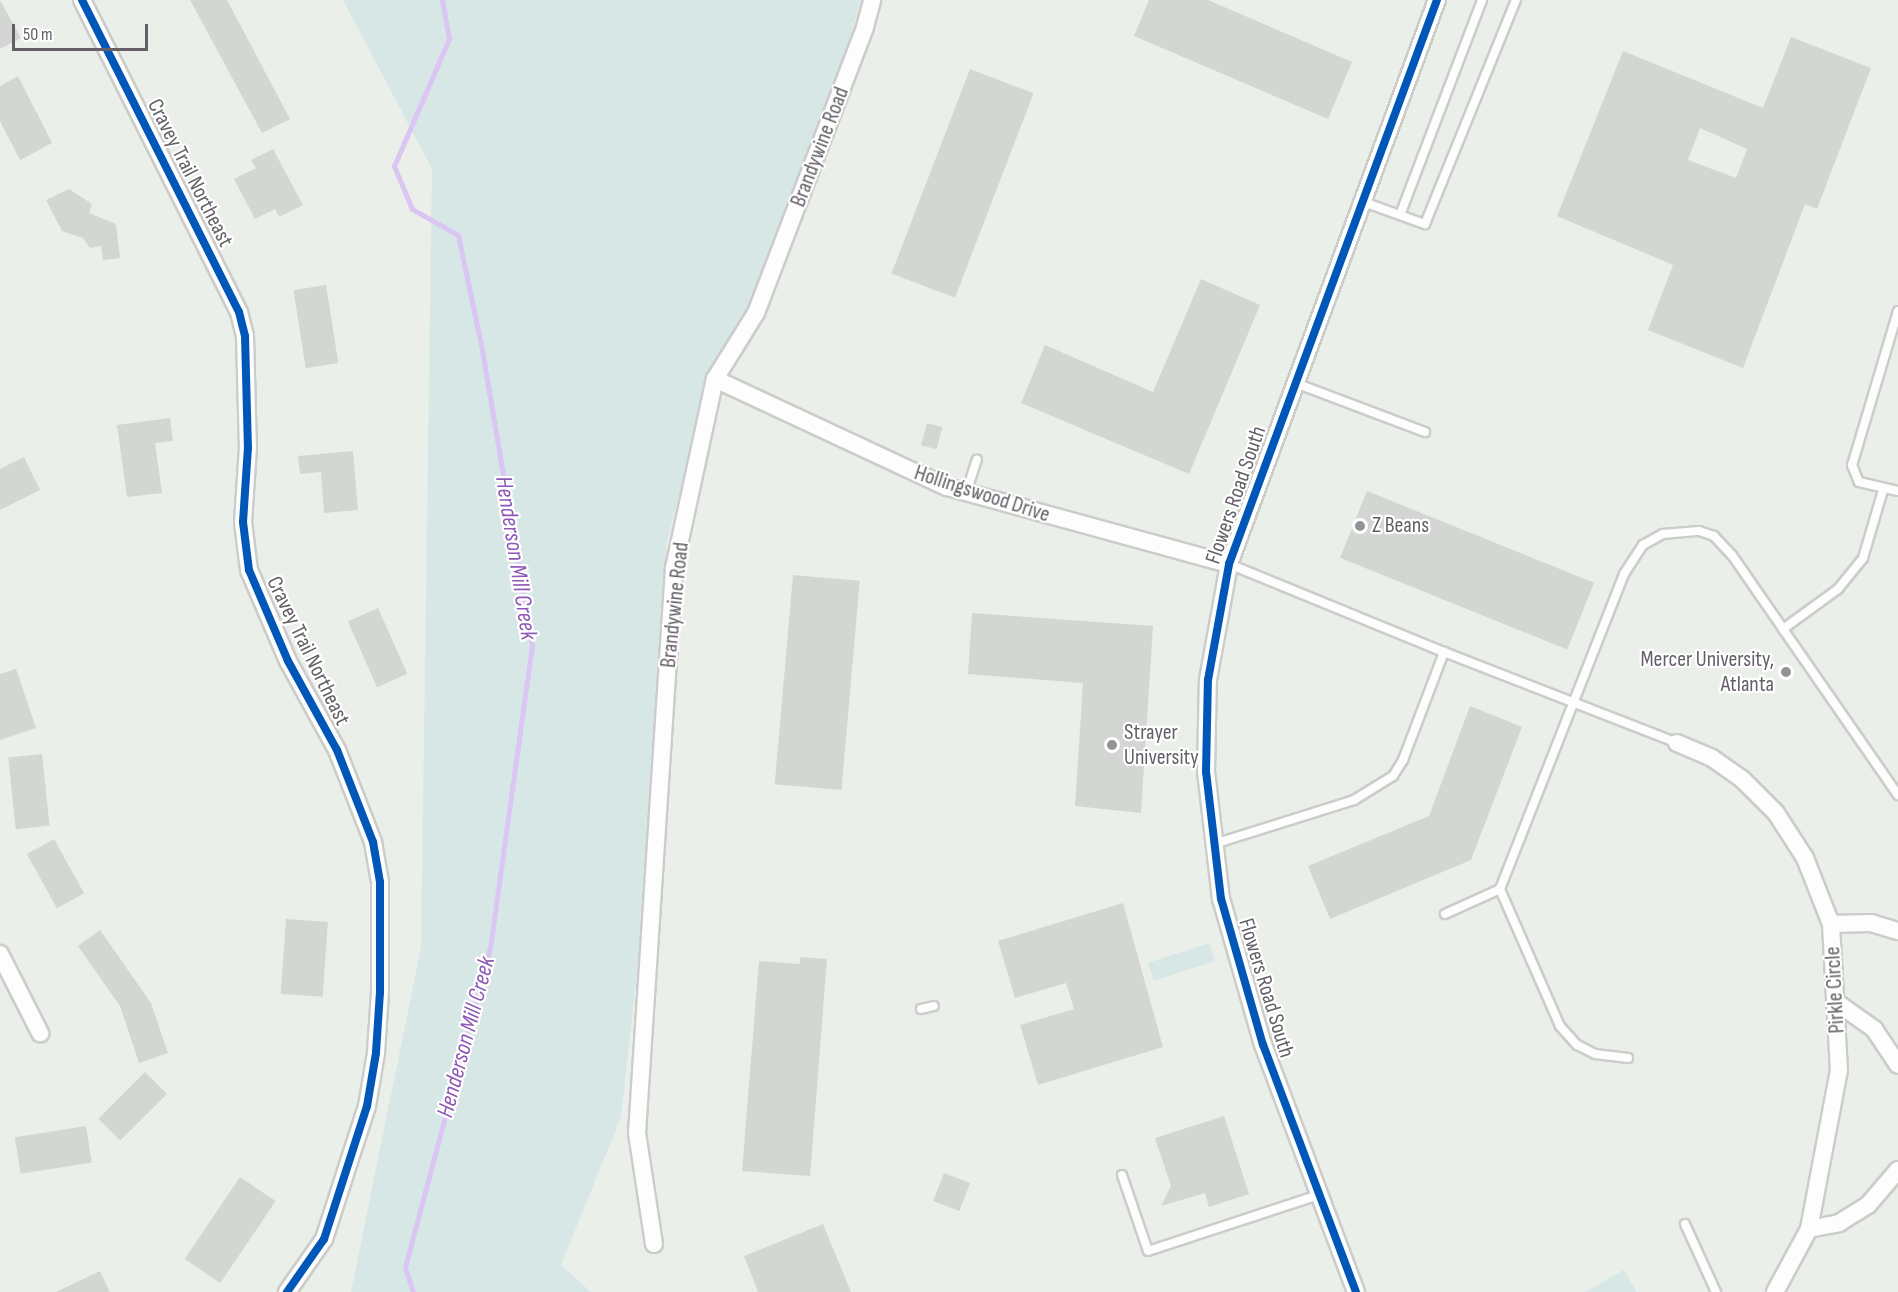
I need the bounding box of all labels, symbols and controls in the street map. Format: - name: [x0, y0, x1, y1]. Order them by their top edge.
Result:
- scale bar: [15, 12, 152, 50]
- text: 50 m: [23, 24, 53, 45]
- street label: Brandywine Road: [785, 83, 855, 211]
- street label: Cravey Trail Northeast: [141, 95, 239, 251]
- street label: Flowers Road South: [1200, 423, 1272, 567]
- street label: Hollingswood Drive: [911, 460, 1053, 528]
- water label: Henderson Mill Creek: [489, 474, 543, 642]
- place label: Z Beans: [1372, 513, 1429, 539]
- marker: Z Beans: [1353, 519, 1367, 533]
- street label: Brandywine Road: [655, 541, 695, 669]
- street label: Cravey Trail Northeast: [261, 572, 355, 730]
- place label: Mercer University, Atlanta: [1641, 646, 1774, 698]
- marker: Mercer University, Atlanta: [1779, 665, 1793, 679]
- place label: Strayer University: [1124, 719, 1199, 770]
- marker: Strayer University: [1105, 738, 1119, 752]
- street label: Flowers Road South: [1232, 915, 1300, 1061]
- street label: Pirkle Circle: [1820, 946, 1850, 1034]
- water label: Henderson Mill Creek: [431, 953, 501, 1121]

